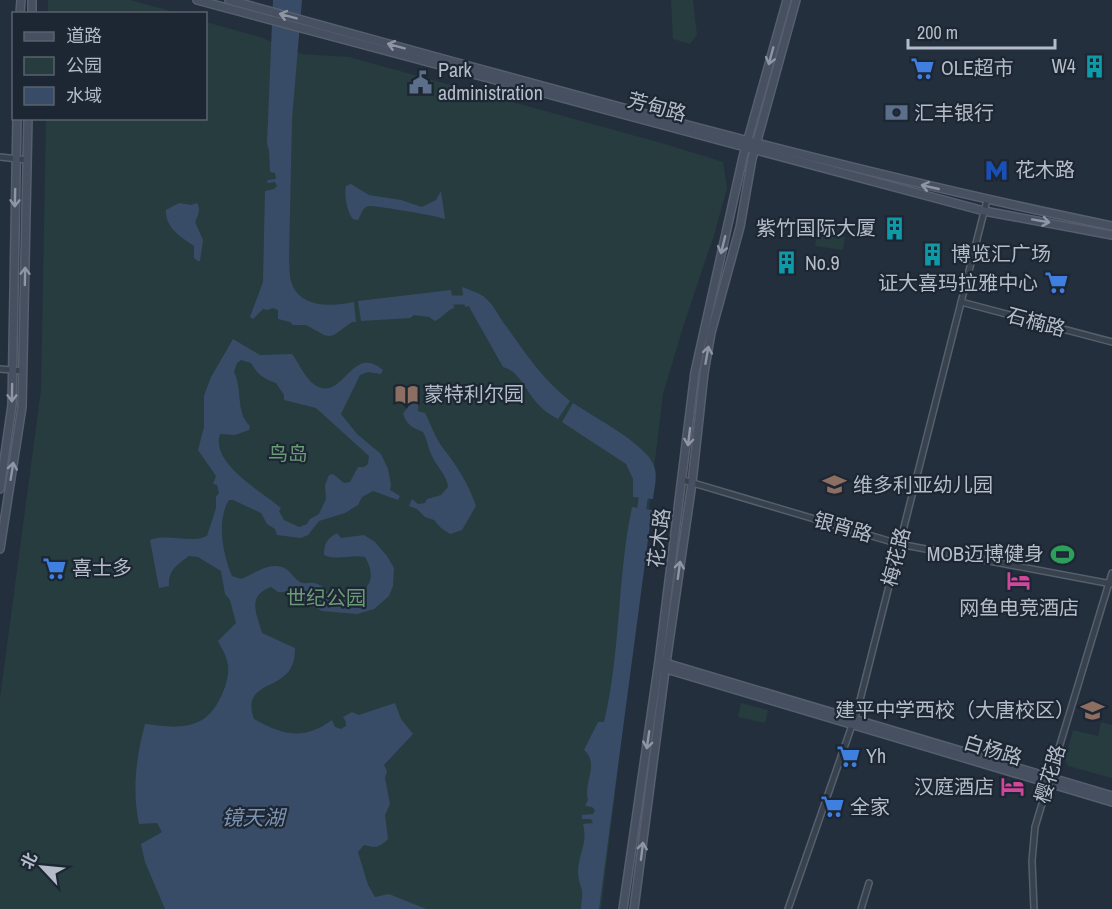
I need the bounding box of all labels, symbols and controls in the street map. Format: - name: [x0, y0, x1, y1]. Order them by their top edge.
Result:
- one-way arrow: [279, 10, 298, 21]
- legend: [12, 12, 207, 120]
- scale bar: [908, 12, 1055, 50]
- text: 200 m: [917, 20, 958, 45]
- text: 道路: [66, 23, 102, 48]
- one-way arrow: [387, 39, 406, 51]
- one-way arrow: [765, 47, 777, 66]
- place label: W4: [1051, 52, 1076, 79]
- text: 公园: [66, 53, 102, 78]
- building icon: W4: [1081, 53, 1107, 79]
- place label: OLE超市: [941, 54, 1014, 81]
- supermarket icon: OLE超市: [910, 55, 936, 81]
- place label: Park administration: [438, 56, 543, 106]
- public building icon: Park administration: [407, 69, 433, 95]
- text: 水域: [66, 83, 102, 108]
- street label: 芳甸路: [625, 86, 690, 127]
- place label: 汇丰银行: [914, 99, 994, 126]
- bank icon: 汇丰银行: [883, 100, 909, 126]
- place label: 花木路: [1015, 156, 1075, 183]
- metro station icon: 花木路: [984, 157, 1010, 183]
- one-way arrow: [921, 181, 940, 192]
- one-way arrow: [10, 187, 21, 207]
- place label: 紫竹国际大厦: [756, 214, 876, 241]
- building icon: 紫竹国际大厦: [881, 215, 907, 241]
- one-way arrow: [1031, 216, 1051, 227]
- one-way arrow: [717, 236, 729, 255]
- place label: 博览汇广场: [951, 240, 1051, 267]
- building icon: 博览汇广场: [920, 241, 946, 267]
- place label: No.9: [805, 249, 840, 276]
- building icon: No.9: [774, 250, 800, 276]
- one-way arrow: [19, 267, 31, 287]
- place label: 证大喜玛拉雅中心: [878, 269, 1038, 296]
- supermarket icon: 证大喜玛拉雅中心: [1043, 270, 1069, 296]
- street label: 石楠路: [1004, 301, 1069, 342]
- one-way arrow: [702, 346, 713, 366]
- place label: 蒙特利尔园: [424, 380, 524, 407]
- library icon: 蒙特利尔园: [393, 381, 419, 407]
- one-way arrow: [7, 382, 18, 402]
- one-way arrow: [683, 426, 694, 446]
- park label: 鸟岛: [268, 440, 308, 467]
- one-way arrow: [7, 461, 18, 481]
- place label: 维多利亚幼儿园: [853, 471, 993, 498]
- school or university icon: 维多利亚幼儿园: [822, 472, 848, 498]
- street label: 银宵路: [811, 505, 876, 548]
- street label: 花木路: [641, 507, 676, 569]
- street label: 梅花路: [875, 525, 916, 589]
- place label: MOB迈博健身: [927, 540, 1044, 567]
- sports icon: MOB迈博健身: [1049, 541, 1075, 567]
- place label: 喜士多: [72, 554, 132, 581]
- supermarket icon: 喜士多: [41, 555, 67, 581]
- one-way arrow: [674, 560, 685, 580]
- hotel icon: 网鱼电竞酒店: [1006, 568, 1032, 594]
- park label: 世纪公园: [286, 584, 366, 611]
- place label: 网鱼电竞酒店: [959, 594, 1079, 621]
- place label: 建平中学西校（大唐校区）: [835, 696, 1075, 723]
- school or university icon: 建平中学西校（大唐校区）: [1080, 697, 1106, 723]
- street label: 白杨路: [961, 728, 1026, 771]
- one-way arrow: [642, 729, 653, 749]
- street label: 樱花路: [1028, 741, 1071, 806]
- place label: Yh: [866, 742, 886, 769]
- supermarket icon: Yh: [835, 743, 861, 769]
- place label: 汉庭酒店: [914, 773, 994, 800]
- hotel icon: 汉庭酒店: [999, 774, 1025, 800]
- place label: 全家: [850, 793, 890, 820]
- supermarket icon: 全家: [819, 794, 845, 820]
- water label: 镜天湖: [222, 803, 287, 832]
- north arrow: [12, 837, 72, 897]
- one-way arrow: [636, 842, 647, 861]
- text: 北: [15, 848, 42, 872]

